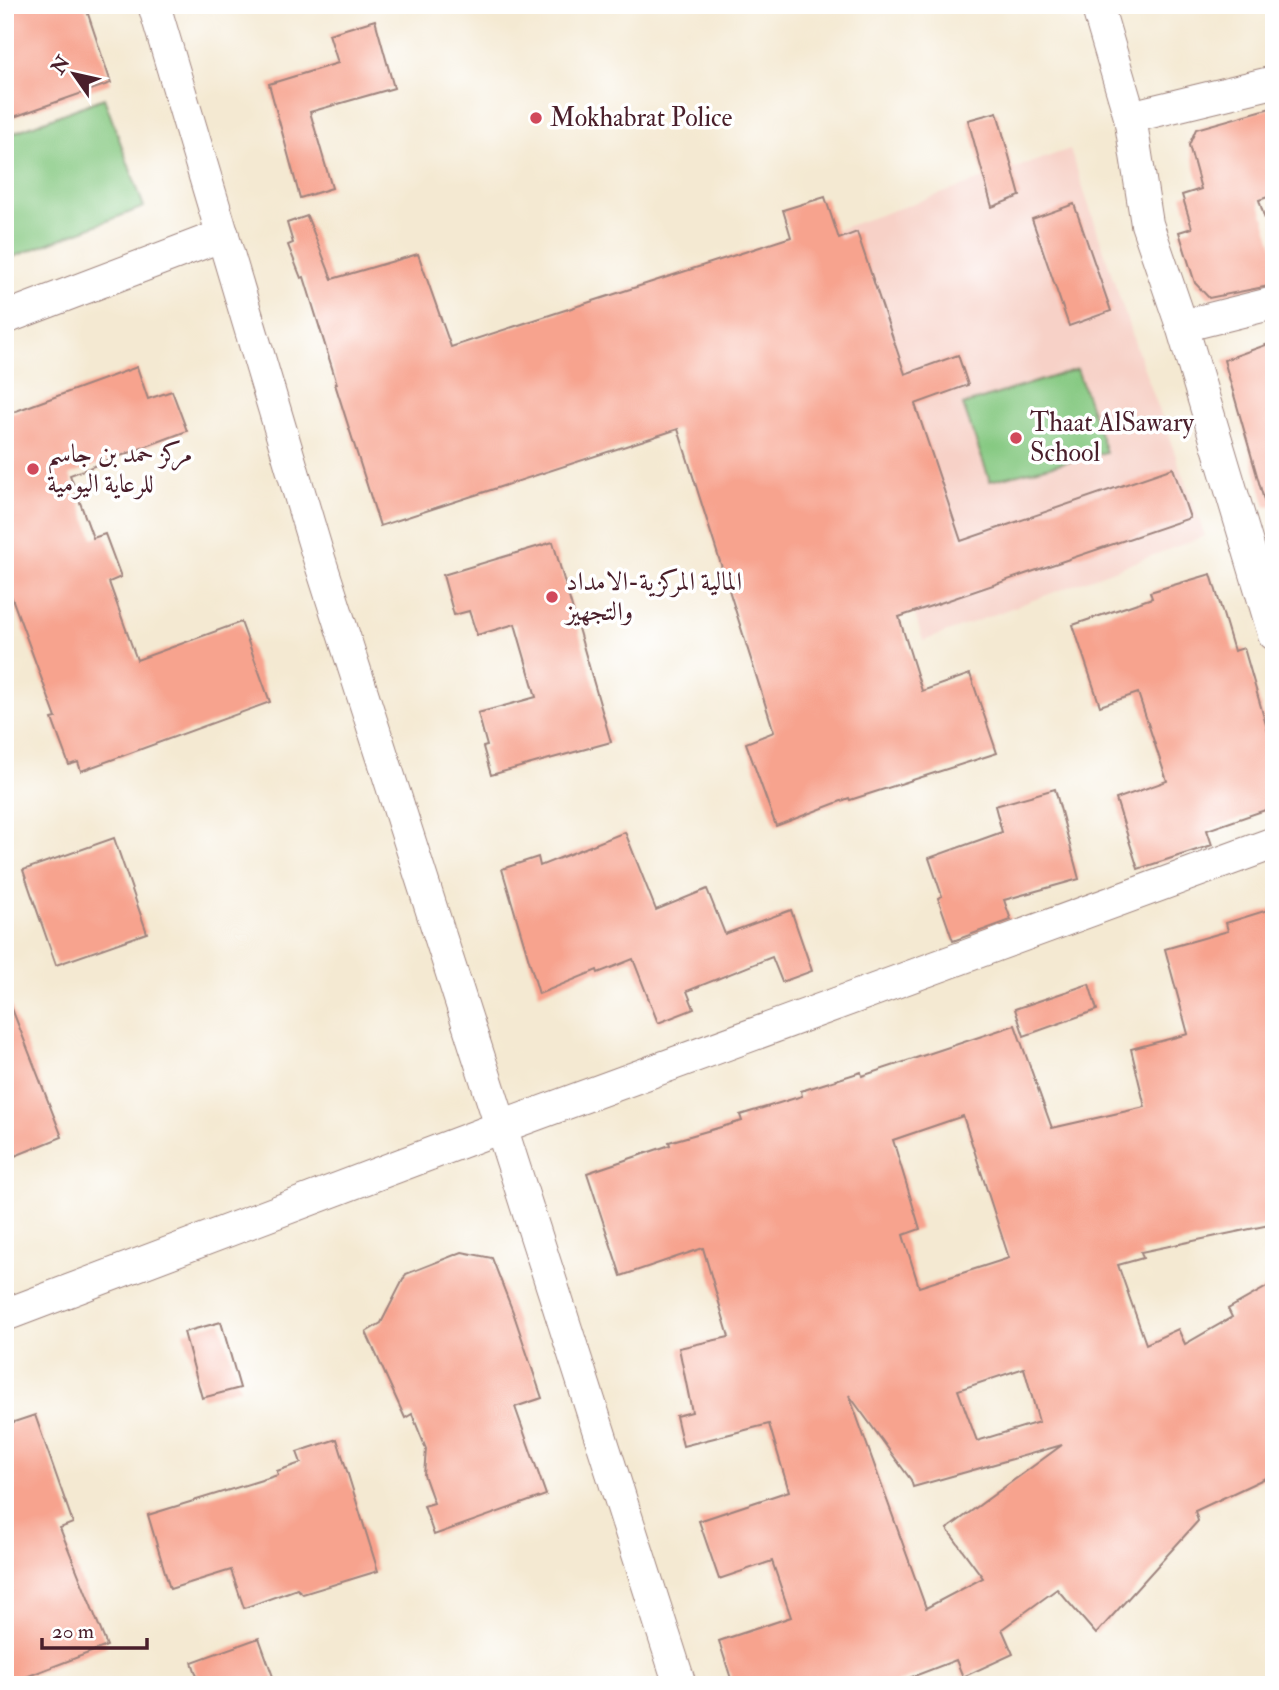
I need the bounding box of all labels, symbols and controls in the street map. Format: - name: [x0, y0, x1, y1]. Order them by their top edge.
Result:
- north arrow: [38, 38, 108, 108]
- text: N: [45, 50, 76, 80]
- place label: Mokhabrat Police: [550, 102, 732, 134]
- marker: Mokhabrat Police: [528, 110, 544, 126]
- place label: Thaat AlSawary School: [1030, 407, 1195, 469]
- marker: Thaat AlSawary School: [1008, 430, 1024, 446]
- place label: مركز حمد بن جاسم للرعاية اليومية: [47, 438, 192, 500]
- marker: مركز حمد بن جاسم للرعاية اليومية: [25, 461, 41, 477]
- place label: المالية المركزية-الامداد والتجهيز: [563, 566, 742, 628]
- marker: المالية المركزية-الامداد والتجهيز: [544, 589, 560, 605]
- scale bar: [42, 1606, 147, 1650]
- text: 20 m: [52, 1618, 94, 1645]

